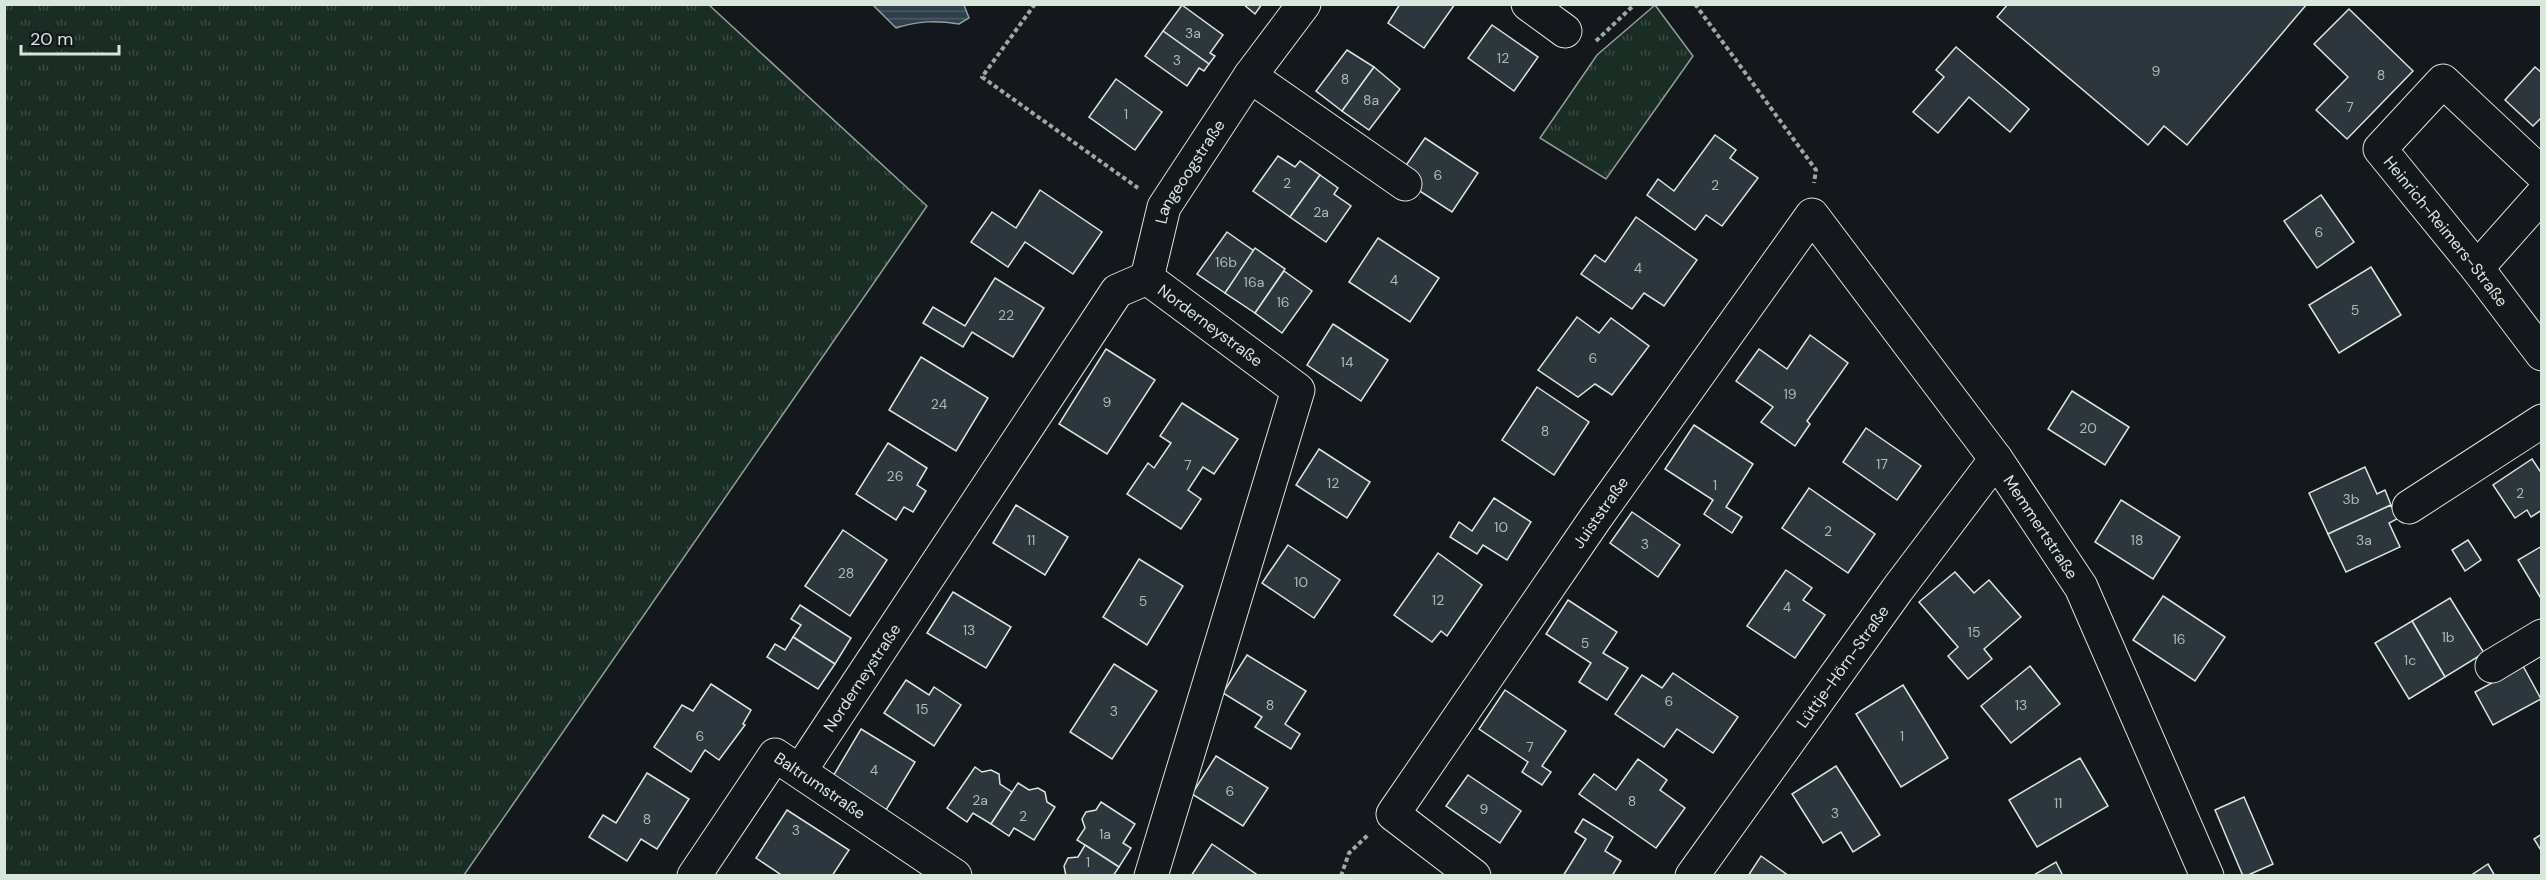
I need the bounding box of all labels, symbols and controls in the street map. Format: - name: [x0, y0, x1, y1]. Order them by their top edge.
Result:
- scale bar: [21, 18, 118, 56]
- house number: 3a: [1185, 24, 1201, 42]
- text: 20 m: [30, 27, 73, 51]
- house number: 12: [1497, 49, 1509, 67]
- house number: 3: [1173, 51, 1181, 69]
- house number: 9: [2152, 62, 2161, 80]
- house number: 8: [2377, 66, 2385, 84]
- house number: 8: [1341, 70, 1349, 88]
- house number: 8a: [1363, 91, 1379, 109]
- house number: 7: [2346, 98, 2354, 116]
- house number: 1: [1124, 105, 1128, 123]
- street label: Langeoogstraße: [1150, 116, 1230, 226]
- street label: Heinrich-Reimers-Straße: [2379, 152, 2513, 311]
- house number: 6: [1434, 166, 1442, 184]
- house number: 2: [1283, 174, 1291, 192]
- house number: 2: [1711, 176, 1719, 194]
- house number: 2a: [1313, 203, 1329, 221]
- house number: 6: [2315, 223, 2323, 241]
- house number: 16b: [1215, 253, 1237, 271]
- house number: 4: [1634, 259, 1643, 277]
- house number: 4: [1390, 271, 1399, 289]
- house number: 16a: [1244, 273, 1264, 291]
- street label: Norderneystraße: [1153, 280, 1267, 371]
- house number: 16: [1276, 293, 1290, 311]
- house number: 5: [2351, 301, 2359, 319]
- house number: 22: [998, 306, 1014, 324]
- house number: 6: [1589, 349, 1597, 367]
- house number: 14: [1341, 353, 1354, 371]
- house number: 19: [1783, 385, 1797, 403]
- house number: 9: [1103, 393, 1112, 411]
- house number: 24: [931, 395, 948, 413]
- house number: 20: [2079, 419, 2097, 437]
- house number: 8: [1541, 422, 1549, 440]
- house number: 17: [1876, 455, 1888, 473]
- house number: 7: [1184, 456, 1192, 474]
- house number: 26: [887, 467, 903, 485]
- street label: Memmertstraße: [1999, 471, 2083, 583]
- street label: Juiststraße: [1568, 472, 1633, 553]
- house number: 12: [1327, 474, 1339, 492]
- house number: 1: [1713, 476, 1717, 494]
- house number: 2: [2516, 484, 2524, 502]
- house number: 3b: [2342, 490, 2360, 508]
- house number: 10: [1494, 518, 1508, 536]
- house number: 2: [1824, 522, 1832, 540]
- house number: 11: [1027, 531, 1035, 549]
- house number: 18: [2131, 531, 2143, 549]
- house number: 3a: [2356, 531, 2372, 549]
- house number: 3: [1641, 535, 1649, 553]
- house number: 28: [838, 564, 854, 582]
- house number: 10: [1294, 573, 1308, 591]
- house number: 12: [1432, 591, 1444, 609]
- house number: 5: [1139, 592, 1147, 610]
- house number: 4: [1783, 598, 1792, 616]
- street label: Lüttje-Hörn-Straße: [1792, 601, 1894, 732]
- street label: Norderneystraße: [819, 620, 906, 736]
- house number: 13: [963, 621, 975, 639]
- house number: 15: [1968, 623, 1980, 641]
- house number: 1b: [2441, 628, 2455, 646]
- house number: 16: [2172, 630, 2186, 648]
- house number: 5: [1581, 634, 1589, 652]
- house number: 1c: [2404, 651, 2416, 669]
- house number: 6: [1665, 692, 1673, 710]
- house number: 8: [1266, 696, 1274, 714]
- house number: 13: [2015, 696, 2027, 714]
- house number: 15: [916, 700, 928, 718]
- house number: 3: [1110, 702, 1118, 720]
- house number: 6: [696, 727, 704, 745]
- house number: 1: [1900, 727, 1904, 745]
- house number: 7: [1526, 738, 1534, 756]
- street label: Baltrumstraße: [770, 748, 870, 824]
- house number: 4: [870, 761, 879, 779]
- house number: 6: [1226, 782, 1234, 800]
- house number: 2a: [972, 791, 988, 809]
- house number: 8: [1628, 792, 1636, 810]
- house number: 11: [2054, 794, 2062, 812]
- house number: 9: [1480, 800, 1489, 818]
- house number: 3: [1831, 804, 1839, 822]
- house number: 2: [1019, 807, 1027, 825]
- house number: 8: [643, 810, 651, 828]
- house number: 3: [792, 821, 800, 839]
- house number: 1a: [1099, 825, 1111, 843]
- house number: 1: [1086, 853, 1090, 871]

